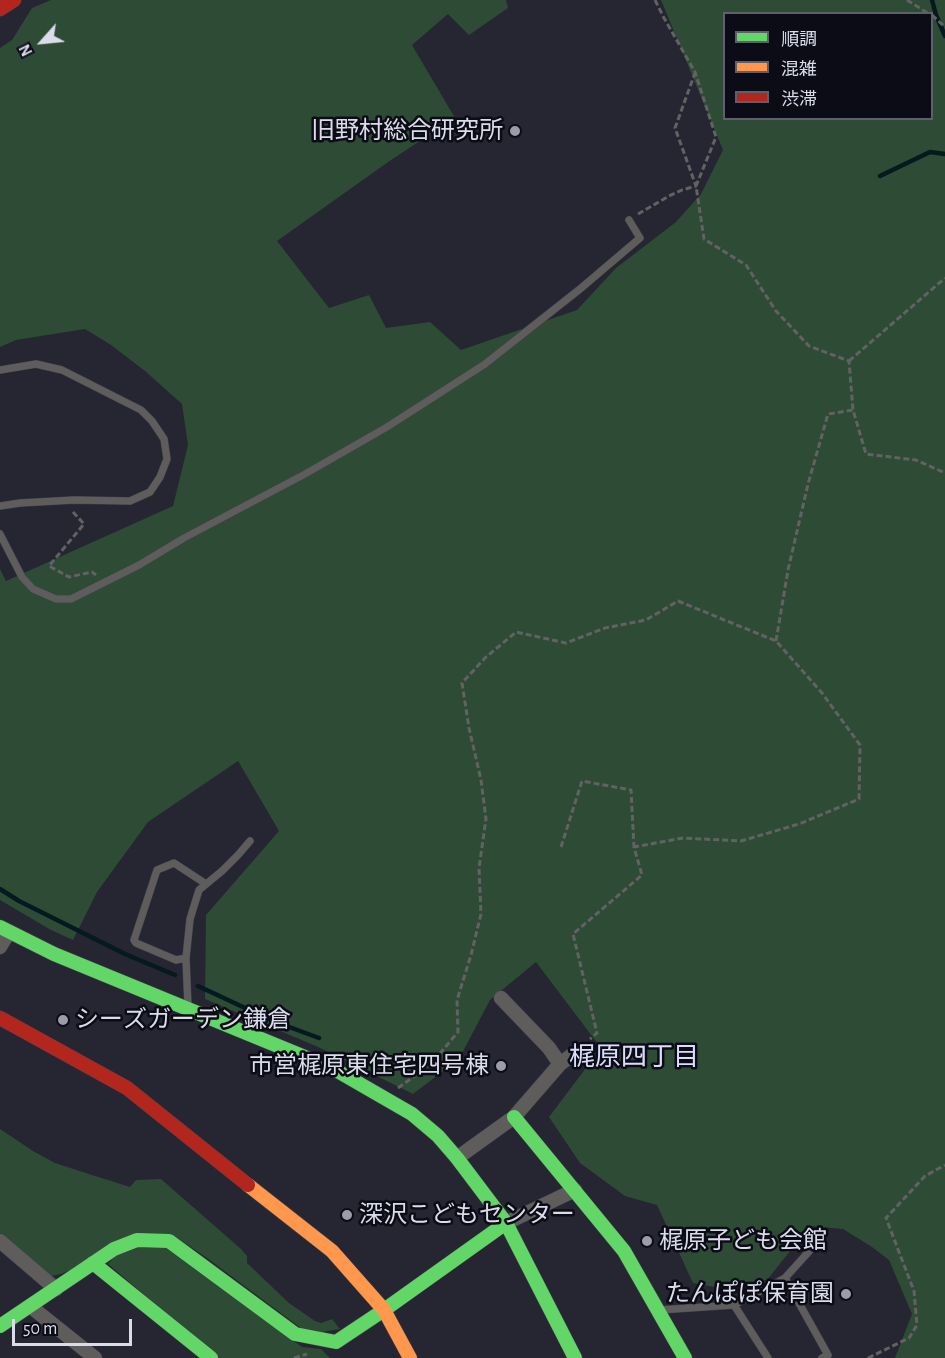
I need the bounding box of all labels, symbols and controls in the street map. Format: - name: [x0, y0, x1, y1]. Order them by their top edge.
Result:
- north arrow: [12, 12, 72, 72]
- legend: [723, 12, 933, 120]
- text: 順調: [781, 31, 817, 49]
- text: N: [16, 42, 36, 59]
- text: 混雑: [781, 61, 817, 79]
- text: 渋滞: [781, 91, 817, 109]
- place label: 旧野村総合研究所: [311, 117, 503, 145]
- marker: 旧野村総合研究所: [508, 124, 522, 138]
- place label: シーズガーデン鎌倉: [75, 1006, 291, 1034]
- marker: シーズガーデン鎌倉: [56, 1013, 70, 1027]
- district label: 梶原四丁目: [569, 1041, 699, 1073]
- place label: 市営梶原東住宅四号棟: [249, 1052, 489, 1080]
- marker: 市営梶原東住宅四号棟: [494, 1059, 508, 1073]
- place label: 深沢こどもセンター: [359, 1201, 575, 1229]
- marker: 深沢こどもセンター: [340, 1208, 354, 1222]
- place label: 梶原子ども会館: [659, 1227, 827, 1255]
- marker: 梶原子ども会館: [640, 1234, 654, 1248]
- place label: たんぽぽ保育園: [666, 1280, 834, 1308]
- marker: たんぽぽ保育園: [839, 1287, 853, 1301]
- scale bar: [15, 1307, 135, 1345]
- text: 50 m: [23, 1320, 57, 1338]

